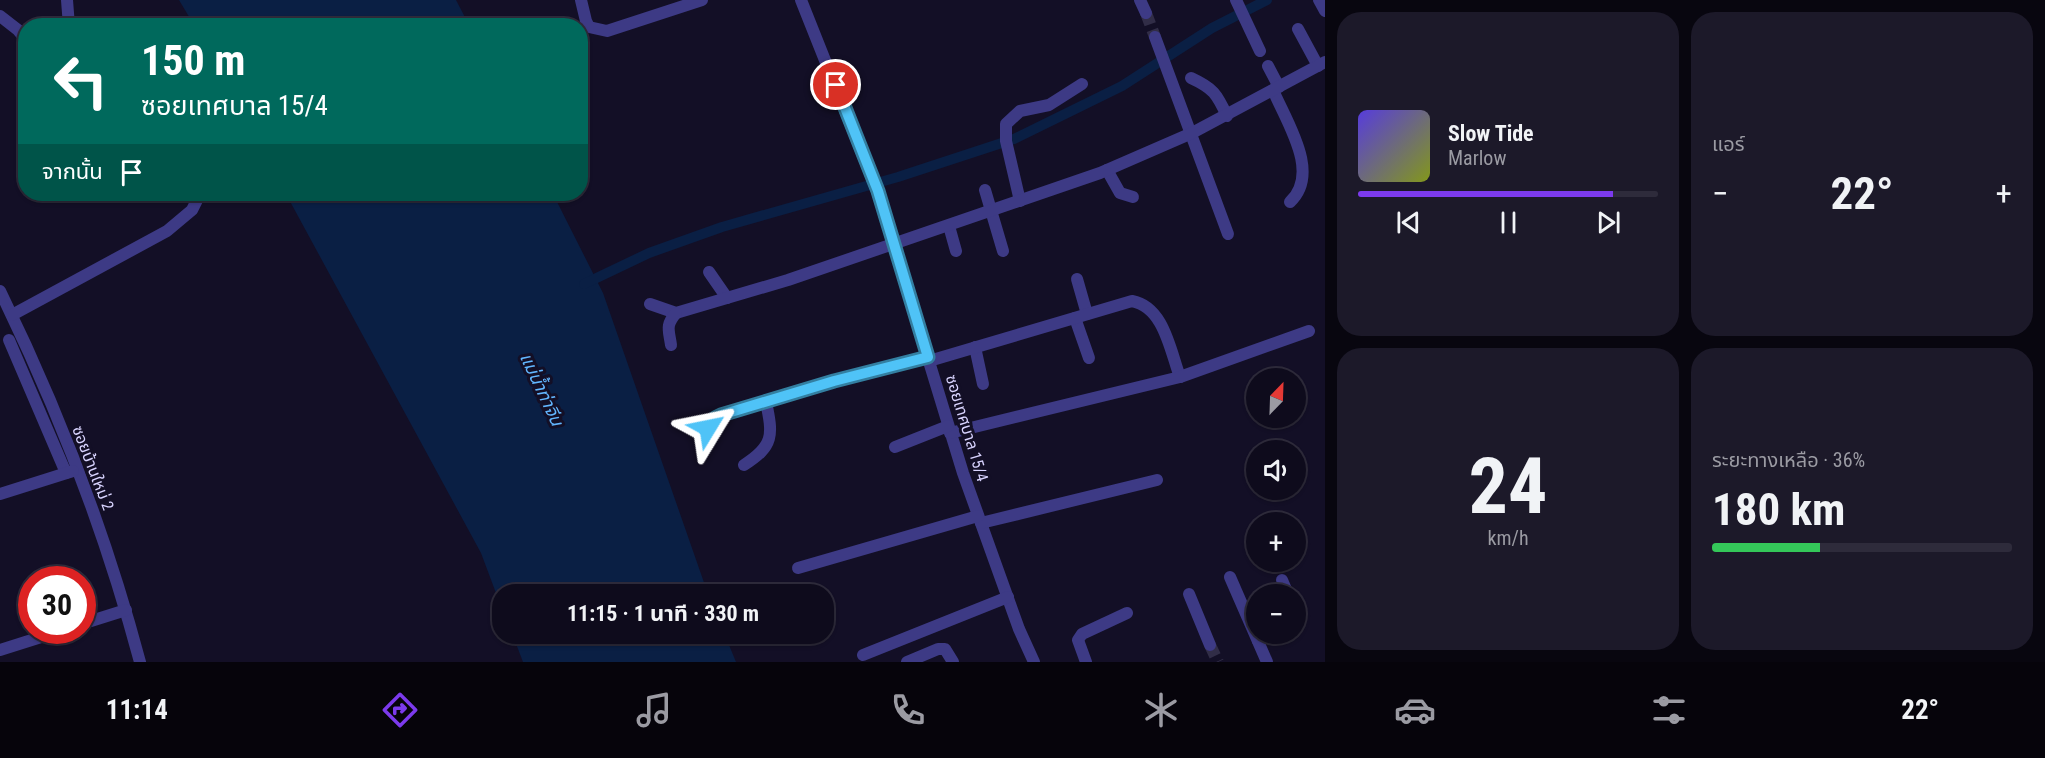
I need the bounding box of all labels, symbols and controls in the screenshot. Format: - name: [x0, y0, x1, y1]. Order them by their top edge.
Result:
- text: 150 m: [141, 36, 246, 85]
- icon: left: [42, 42, 120, 120]
- pin: [810, 59, 861, 110]
- icon: arrive: [819, 68, 852, 101]
- text: ซอยเทศบาล 15/4: [141, 90, 328, 122]
- text: Slow Tide: [1448, 121, 1534, 146]
- text: แอร์: [1712, 132, 1744, 156]
- text: Marlow: [1448, 146, 1506, 170]
- icon: arrive: [115, 156, 148, 189]
- text: จากนั้น: [42, 159, 103, 184]
- text: 22°: [1831, 167, 1894, 220]
- text: −: [1712, 174, 1729, 213]
- text: +: [1996, 174, 2012, 213]
- icon: previous: [1392, 206, 1425, 239]
- icon: pause: [1492, 206, 1525, 239]
- icon: next: [1592, 206, 1625, 239]
- water label: แม่น้ำท่าจีน: [516, 348, 570, 430]
- north arrow: [1246, 368, 1306, 428]
- map controls: [1246, 368, 1306, 644]
- street label: ซอยเทศบาล 15/4: [942, 372, 992, 484]
- position arrow: [676, 396, 740, 460]
- street label: ซอยบ้านใหม่ 2: [68, 423, 118, 513]
- button: sound: [1246, 440, 1306, 500]
- text: 24: [1469, 441, 1547, 532]
- text: ระยะทางเหลือ · 36%: [1712, 448, 1865, 472]
- text: 180 km: [1712, 483, 1845, 536]
- button: +: [1246, 512, 1306, 572]
- text: km/h: [1487, 526, 1529, 550]
- speed limit sign: 30: [18, 566, 96, 644]
- button: −: [1246, 584, 1306, 644]
- text: 11:15 · 1 นาที · 330 m: [567, 601, 759, 626]
- icon: directions: [379, 689, 421, 731]
- icon: music: [633, 689, 675, 731]
- icon: phone: [887, 689, 929, 731]
- icon: climate: [1140, 689, 1182, 731]
- icon: car: [1394, 689, 1436, 731]
- icon: filters: [1648, 689, 1690, 731]
- text: 11:14: [106, 694, 168, 726]
- text: 22°: [1901, 694, 1939, 726]

